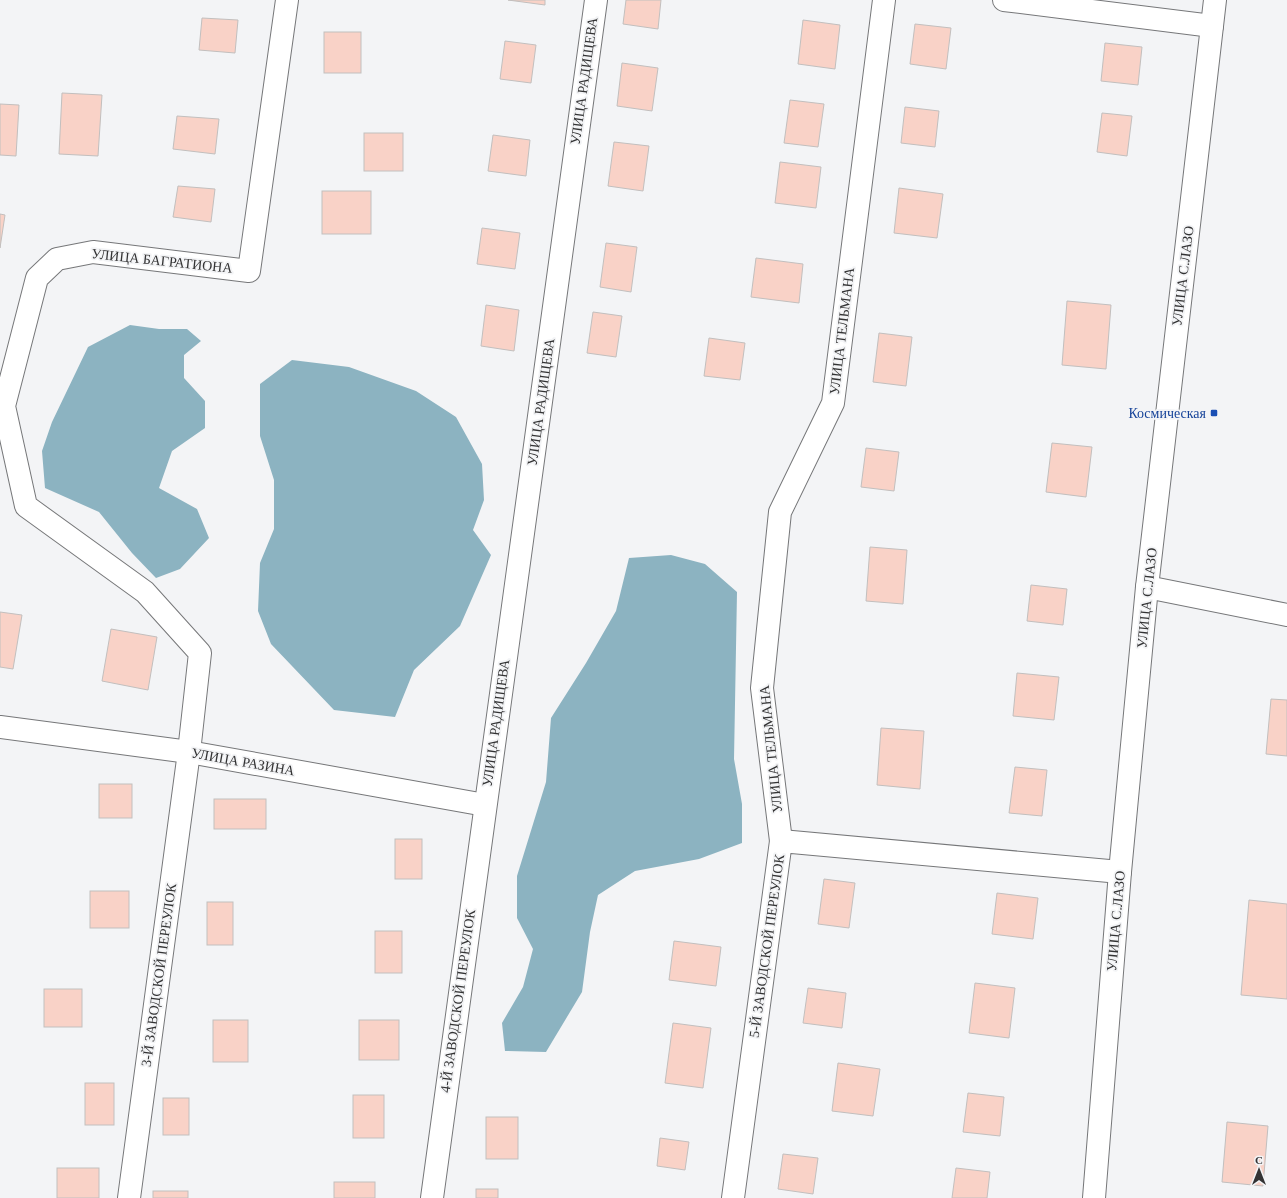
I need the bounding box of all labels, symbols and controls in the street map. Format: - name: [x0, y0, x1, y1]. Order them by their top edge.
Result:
- street label: УЛИЦА РАДИЩЕВА: [568, 15, 601, 146]
- street label: УЛИЦА С.ЛАЗО: [1169, 225, 1197, 327]
- street label: УЛИЦА БАГРАТИОНА: [91, 246, 234, 276]
- street label: УЛИЦА ТЕЛЬМАНА: [827, 266, 857, 396]
- street label: УЛИЦА РАДИЩЕВА: [525, 336, 558, 467]
- place label: Космическая: [1128, 406, 1207, 421]
- marker: Космическая: [1209, 408, 1219, 418]
- street label: УЛИЦА С.ЛАЗО: [1134, 547, 1160, 649]
- street label: УЛИЦА РАДИЩЕВА: [480, 657, 513, 788]
- street label: УЛИЦА ТЕЛЬМАНА: [757, 684, 785, 814]
- street label: УЛИЦА РАЗИНА: [190, 746, 297, 779]
- street label: 5-Й ЗАВОДСКОЙ ПЕРЕУЛОК: [746, 853, 787, 1039]
- street label: УЛИЦА С.ЛАЗО: [1104, 870, 1128, 972]
- street label: 3-Й ЗАВОДСКОЙ ПЕРЕУЛОК: [138, 882, 179, 1068]
- street label: 4-Й ЗАВОДСКОЙ ПЕРЕУЛОК: [437, 908, 478, 1094]
- north arrow: [1239, 1150, 1279, 1190]
- text: С: [1255, 1154, 1263, 1166]

